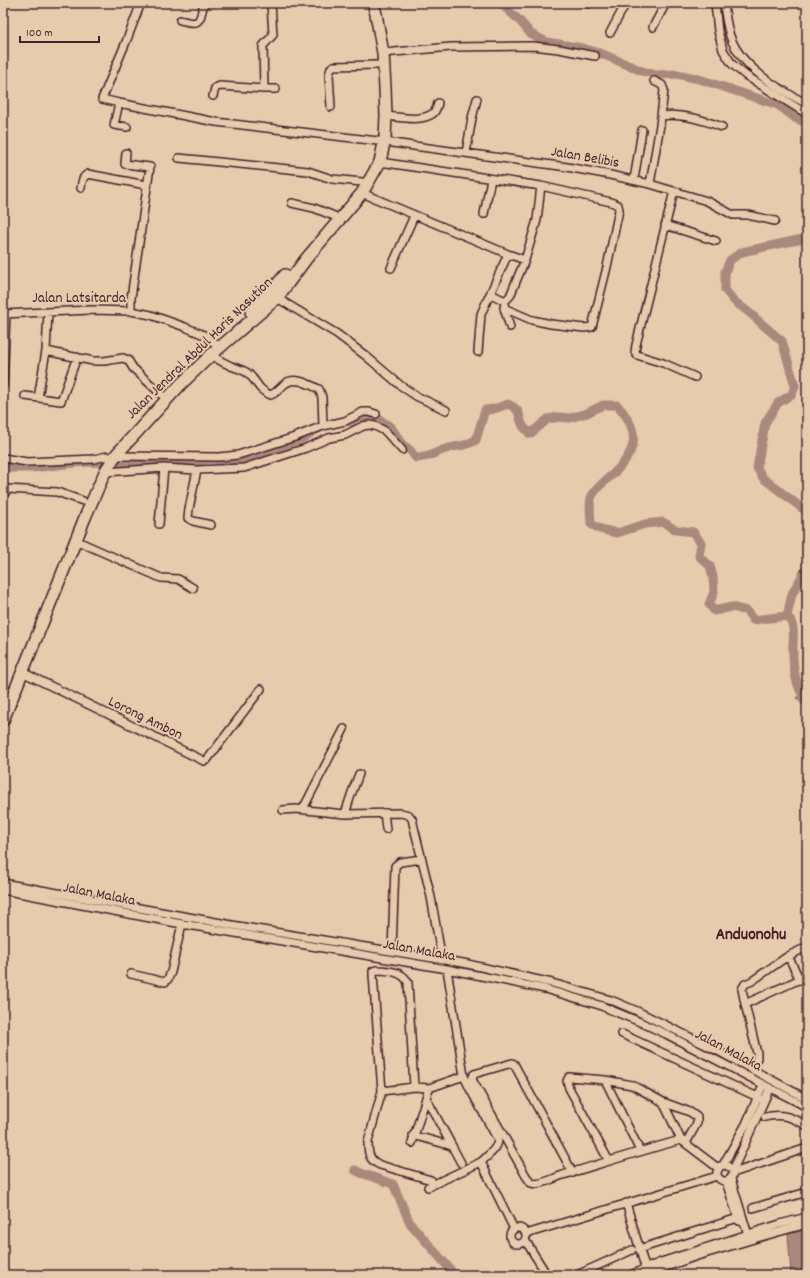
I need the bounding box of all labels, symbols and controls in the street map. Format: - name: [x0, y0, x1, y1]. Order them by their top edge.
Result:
- scale bar: [20, 18, 99, 44]
- text: 100 m: [26, 25, 53, 42]
- street label: Jalan Belibis: [549, 141, 621, 175]
- street label: Jalan Jendral Abdul Haris Nasution: [122, 273, 278, 425]
- street label: Jalan Latsitarda: [32, 288, 127, 310]
- street label: Lorong Ambon: [104, 691, 186, 747]
- street label: Jalan Malaka: [61, 877, 138, 913]
- district label: Anduonohu: [716, 924, 786, 948]
- street label: Jalan Malaka: [381, 934, 458, 968]
- street label: Jalan Malaka: [691, 1024, 766, 1078]

